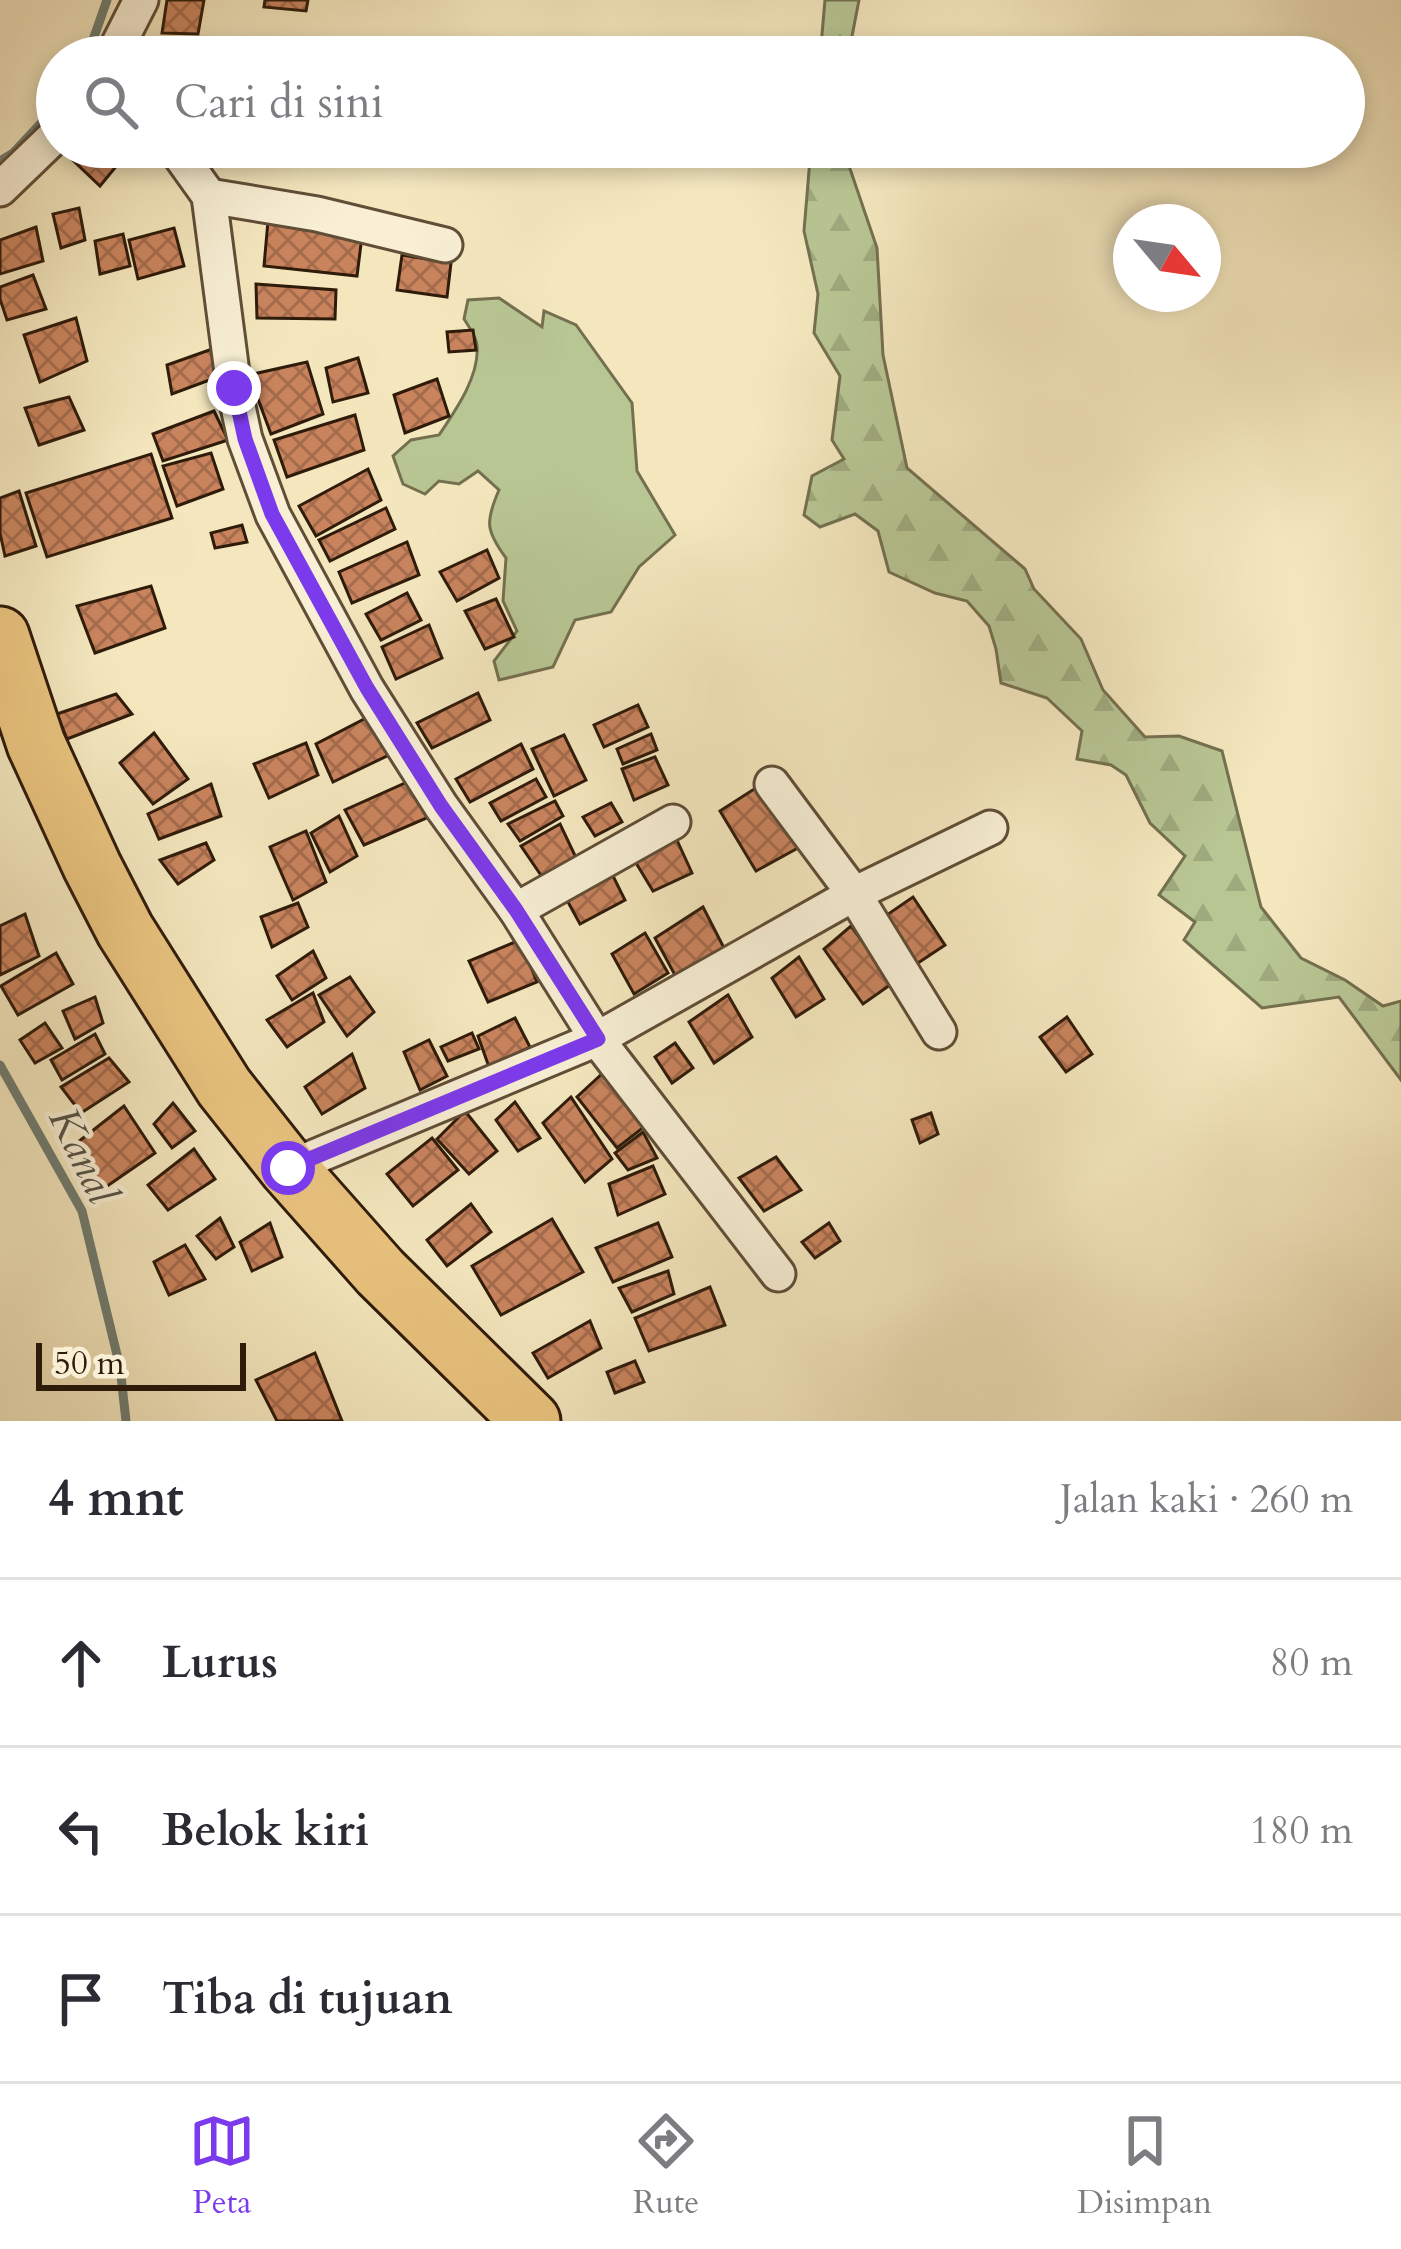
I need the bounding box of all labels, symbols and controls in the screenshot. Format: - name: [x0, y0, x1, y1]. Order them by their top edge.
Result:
- search box: [36, 36, 1365, 168]
- icon: search: [78, 69, 144, 135]
- text: Cari di sini: [174, 72, 384, 133]
- north arrow: [1113, 204, 1221, 312]
- route end: [207, 361, 261, 415]
- water label: Kanal: [35, 1098, 131, 1215]
- route start: [261, 1141, 315, 1195]
- scale bar: [36, 1337, 246, 1390]
- text: 50 m: [54, 1341, 125, 1386]
- text: 4 mnt: [48, 1464, 184, 1534]
- text: Jalan kaki · 260 m: [1060, 1473, 1353, 1526]
- icon: ahead: [48, 1630, 114, 1696]
- text: Lurus: [162, 1632, 278, 1693]
- text: 80 m: [1270, 1636, 1353, 1689]
- icon: left: [48, 1798, 114, 1864]
- text: Belok kiri: [162, 1800, 369, 1861]
- text: 180 m: [1250, 1804, 1353, 1857]
- icon: arrive: [48, 1966, 114, 2032]
- text: Tiba di tujuan: [162, 1968, 453, 2029]
- tab: Peta: [189, 2108, 255, 2225]
- tab: Rute: [633, 2108, 699, 2225]
- tab: Disimpan: [1077, 2108, 1212, 2225]

